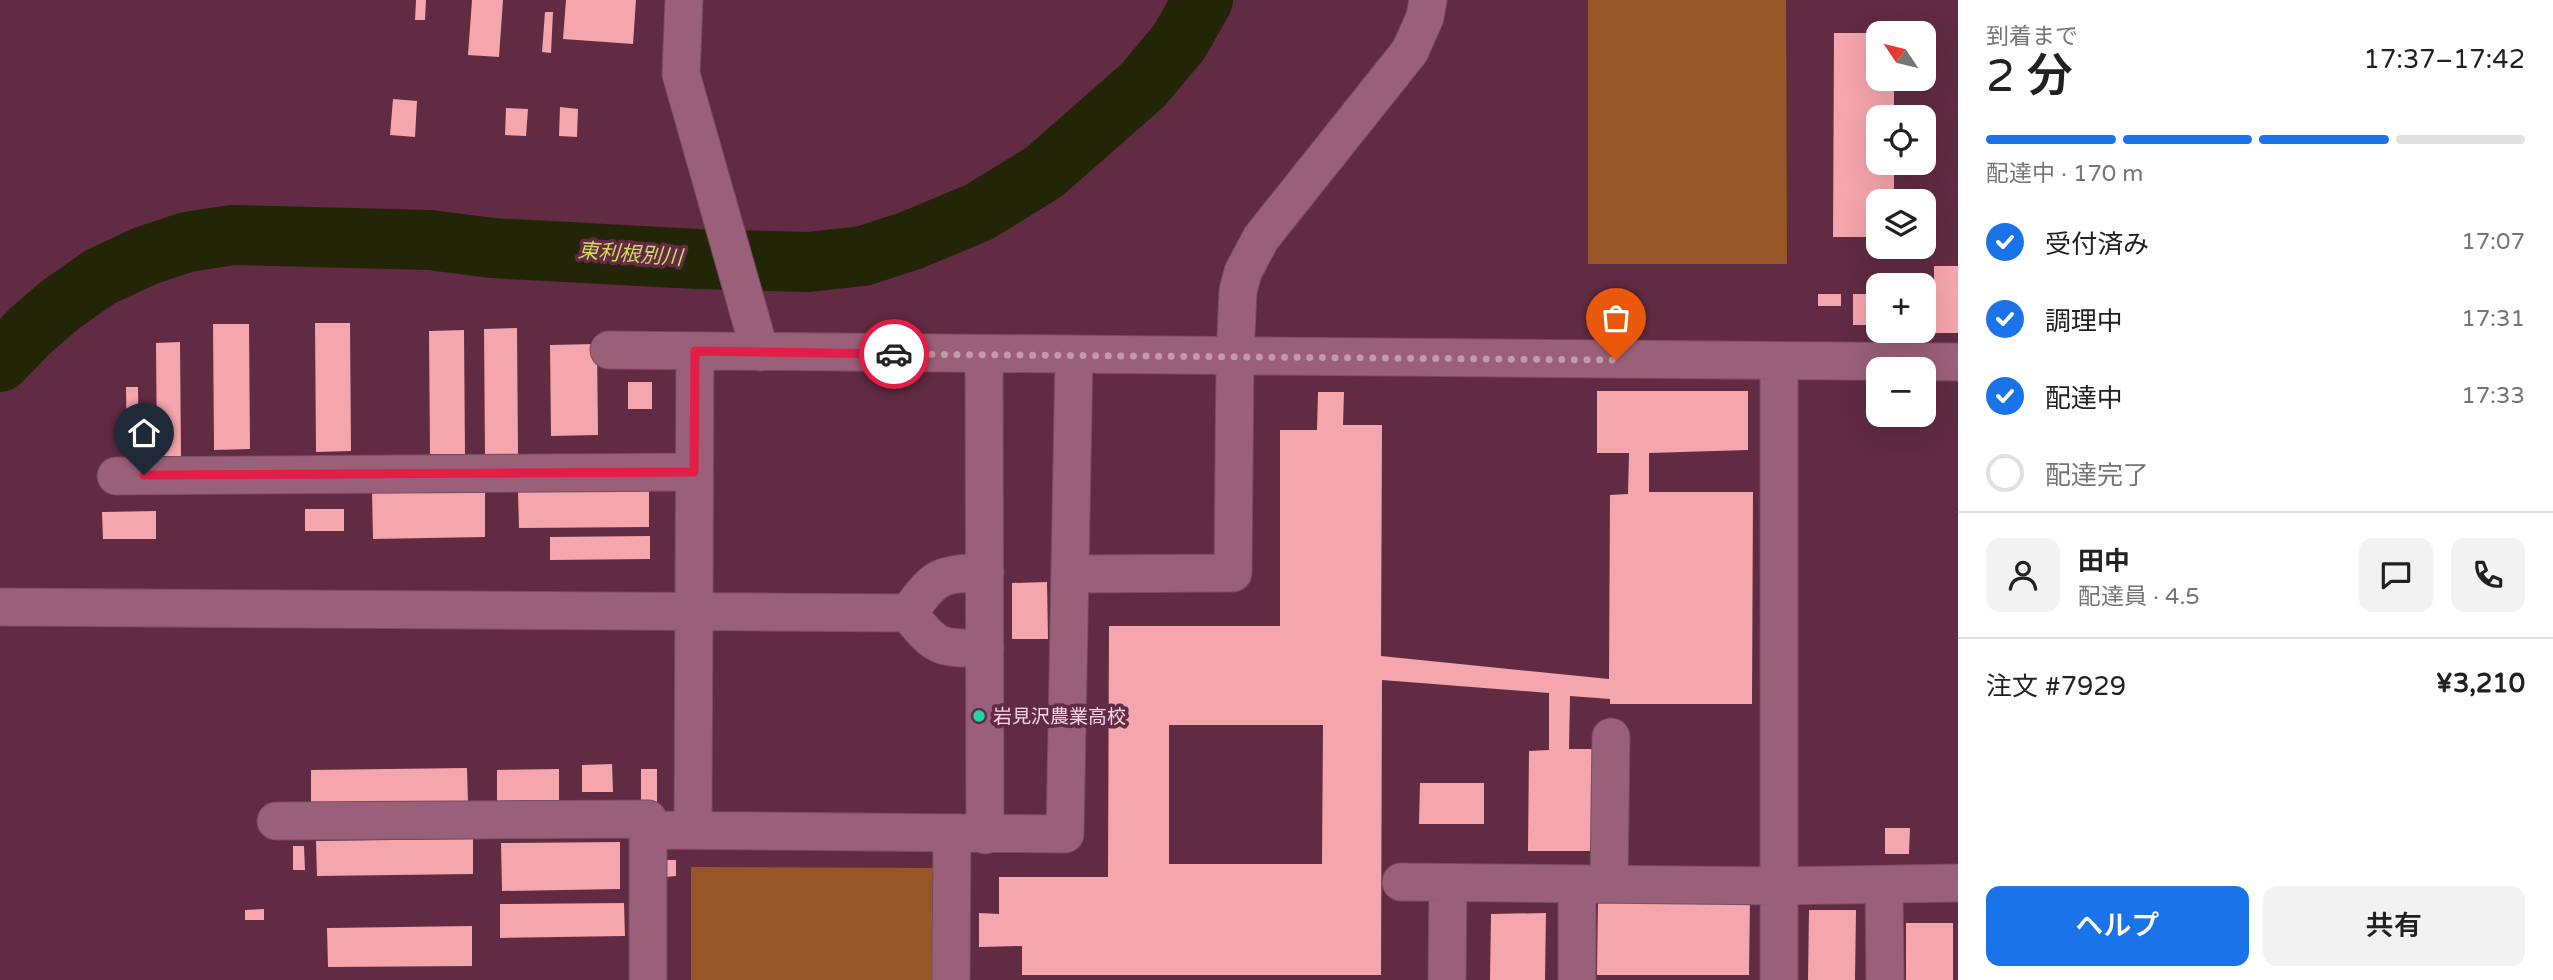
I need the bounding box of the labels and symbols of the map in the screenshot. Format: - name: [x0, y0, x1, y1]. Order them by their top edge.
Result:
- north arrow: [1866, 21, 1936, 91]
- water label: 東利根別川: [577, 238, 685, 271]
- pin: [1586, 288, 1646, 360]
- courier: [859, 319, 929, 389]
- pin: [114, 403, 174, 475]
- place label: 岩見沢農業高校: [993, 706, 1126, 728]
- marker: 岩見沢農業高校: [971, 708, 987, 724]

